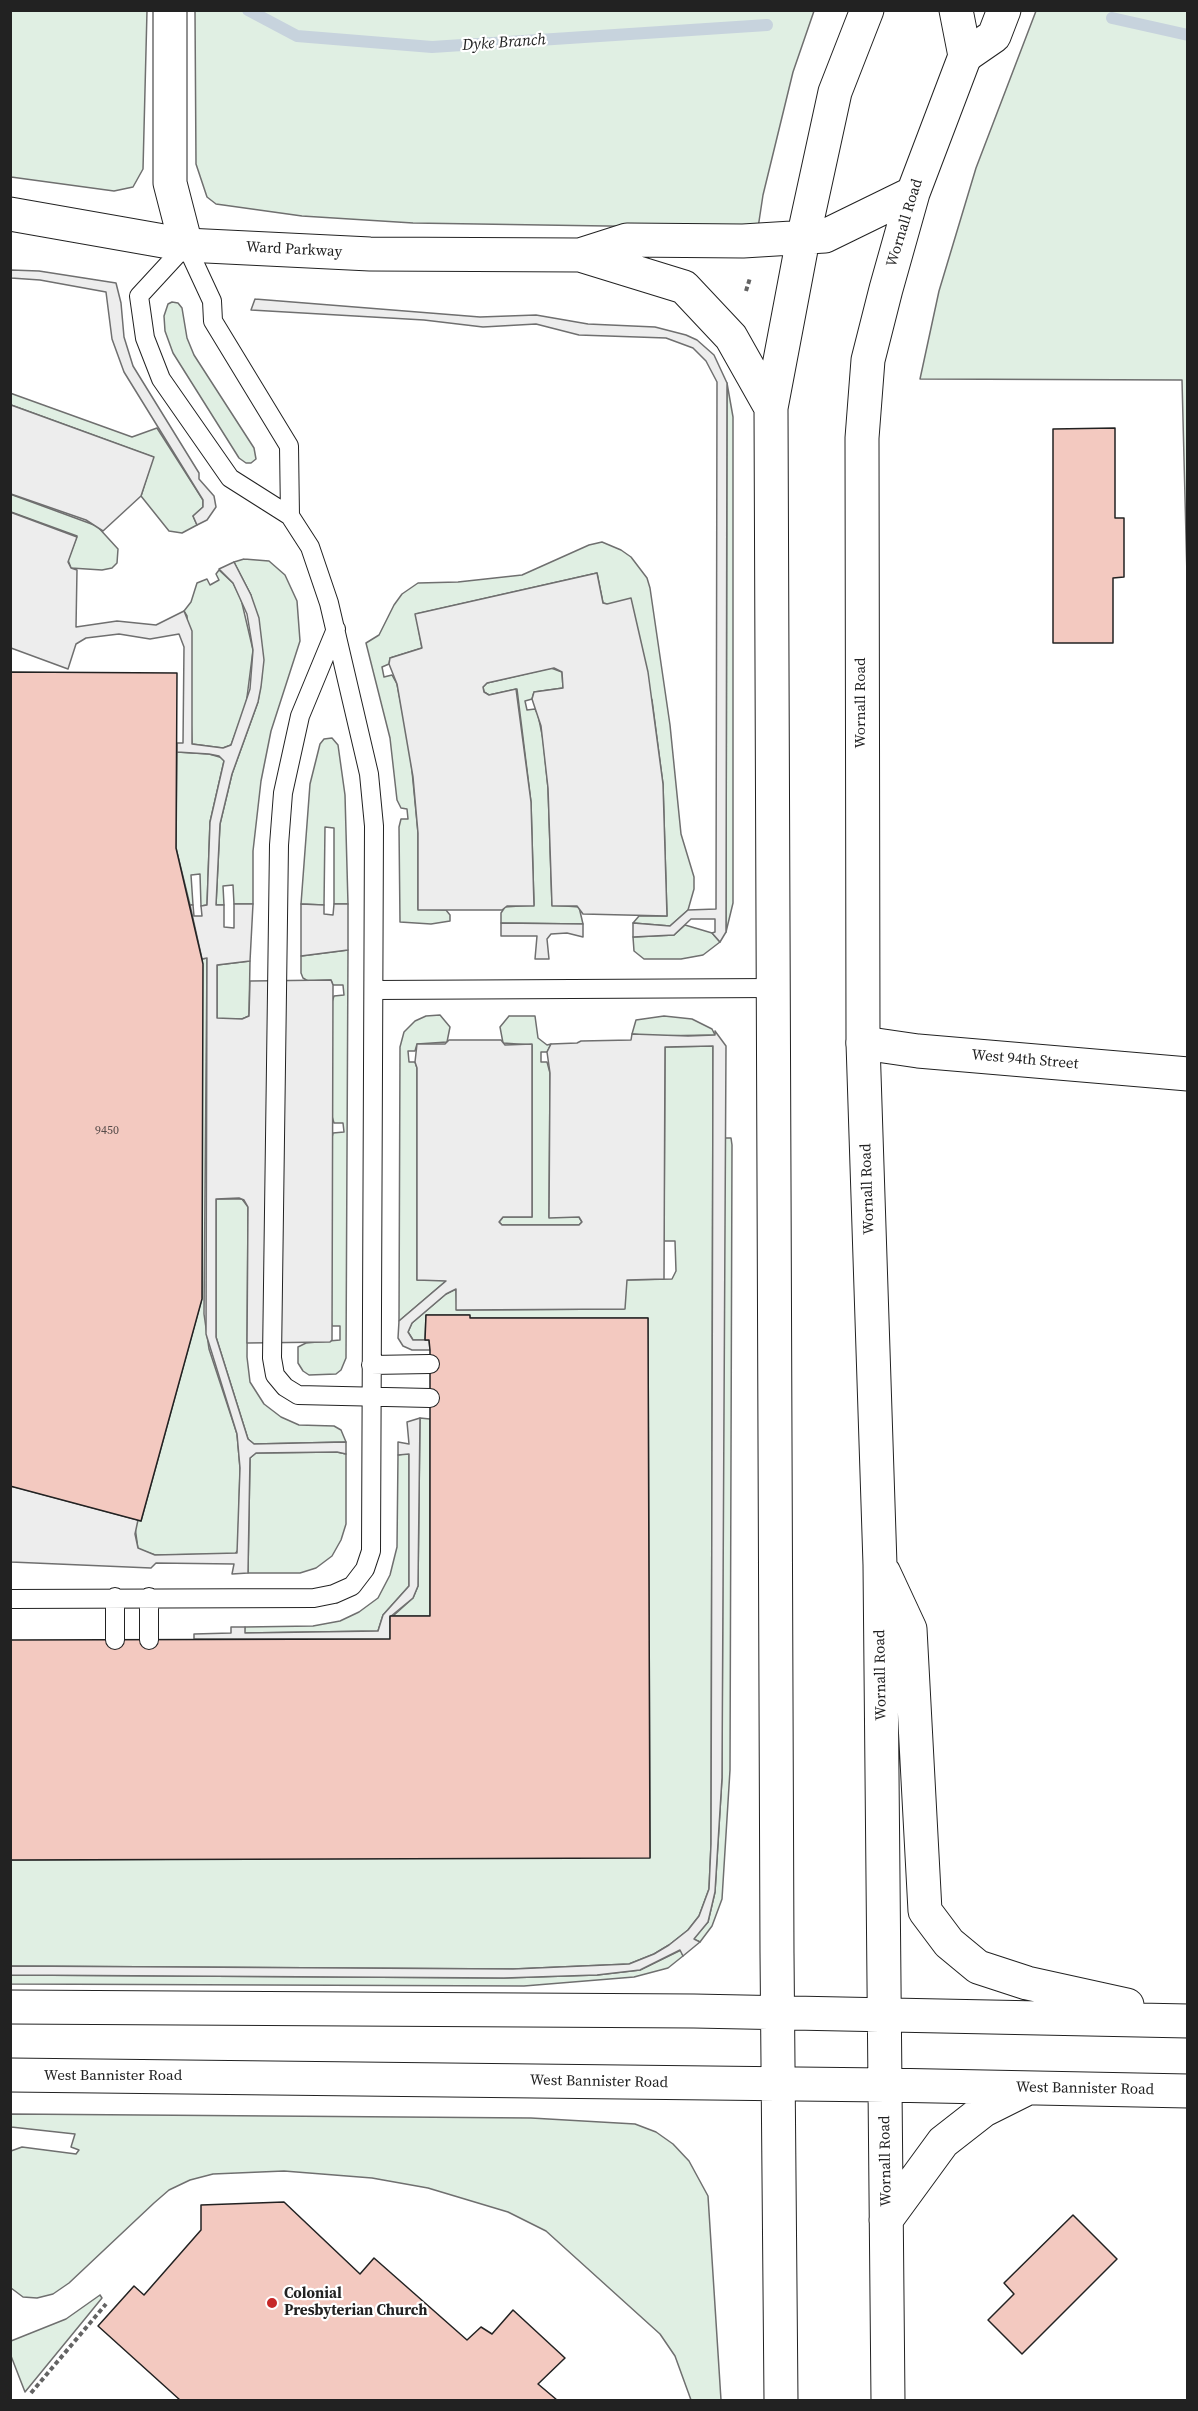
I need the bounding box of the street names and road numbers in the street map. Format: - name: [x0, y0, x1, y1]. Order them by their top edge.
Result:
- street label: Wornall Road: [883, 177, 927, 269]
- street label: Ward Parkway: [245, 238, 343, 262]
- street label: Wornall Road: [852, 657, 870, 749]
- street label: West 94th Street: [971, 1046, 1079, 1074]
- street label: Wornall Road: [857, 1143, 879, 1235]
- street label: Wornall Road: [871, 1629, 891, 1721]
- street label: West Bannister Road: [44, 2067, 182, 2085]
- street label: West Bannister Road: [530, 2072, 668, 2092]
- street label: West Bannister Road: [1016, 2079, 1154, 2099]
- street label: Wornall Road: [876, 2115, 896, 2207]

